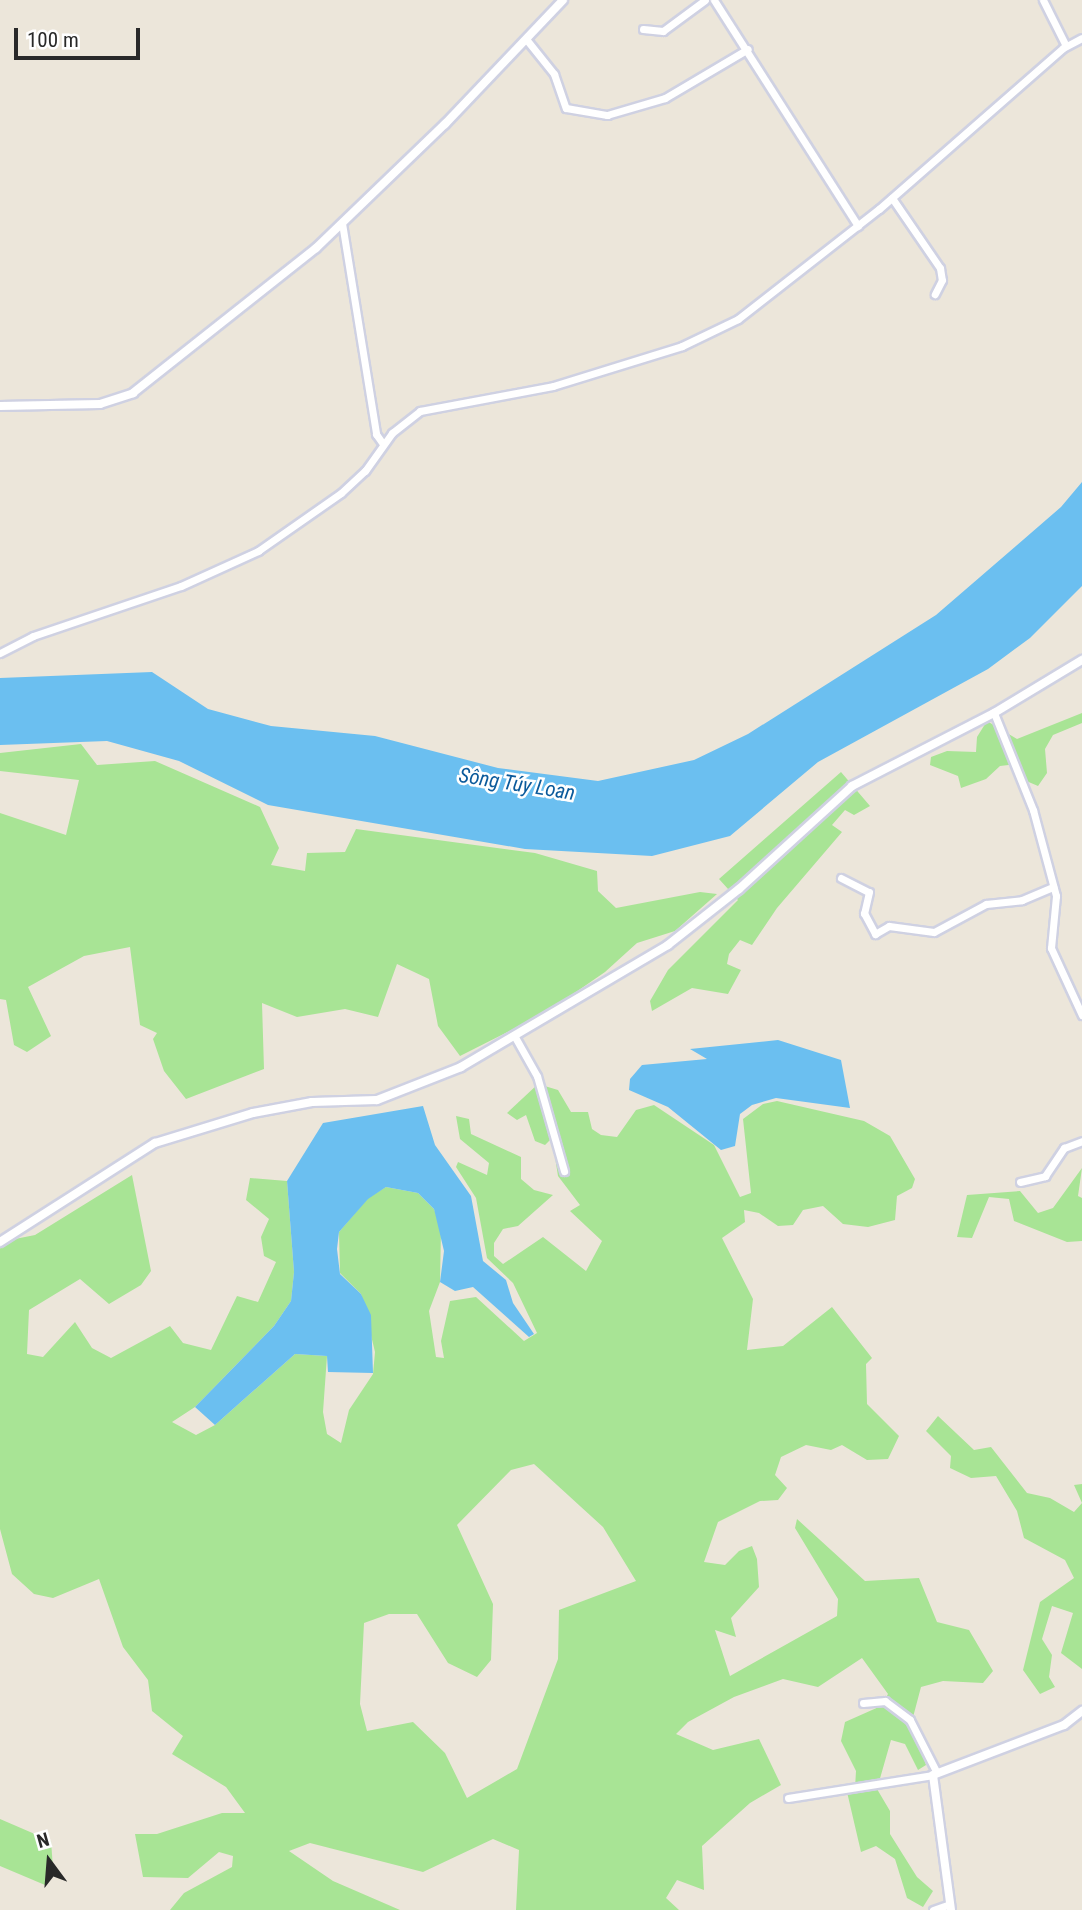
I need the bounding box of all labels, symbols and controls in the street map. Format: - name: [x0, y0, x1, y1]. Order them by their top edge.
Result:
- scale bar: [18, 14, 144, 58]
- text: 100 m: [27, 28, 79, 52]
- water label: Sông Túy Loan: [457, 762, 577, 806]
- north arrow: [14, 1826, 84, 1896]
- text: N: [34, 1828, 52, 1853]

